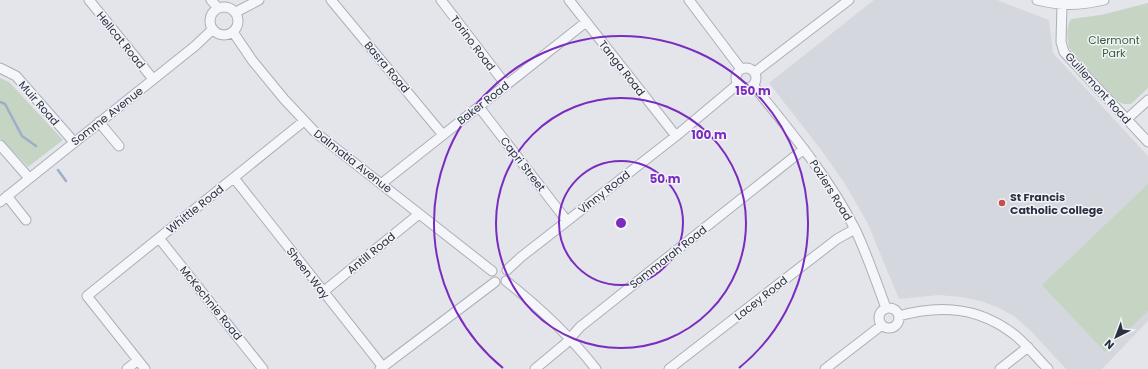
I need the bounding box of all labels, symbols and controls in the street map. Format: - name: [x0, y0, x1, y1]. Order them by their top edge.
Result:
- street label: Hellcat Road: [93, 8, 149, 72]
- street label: Torino Road: [447, 12, 499, 74]
- park label: Clermont Park: [1088, 32, 1140, 61]
- street label: Tanga Road: [595, 37, 649, 99]
- street label: Basra Road: [361, 38, 413, 96]
- street label: Guillemont Road: [1061, 49, 1135, 127]
- street label: Muir Road: [15, 77, 63, 129]
- street label: Baker Road: [454, 78, 512, 128]
- text: 150 m: [735, 82, 771, 99]
- street label: Somme Avenue: [68, 83, 146, 149]
- street label: Dalmatia Avenue: [311, 125, 396, 197]
- text: 100 m: [691, 126, 727, 143]
- street label: Capri Street: [497, 133, 549, 195]
- street label: Poziers Road: [806, 156, 856, 224]
- street label: Vinny Road: [575, 167, 633, 217]
- text: 50 m: [650, 170, 681, 187]
- street label: Whittle Road: [163, 181, 227, 237]
- place label: St Francis Catholic College: [1010, 189, 1103, 218]
- marker: St Francis Catholic College: [997, 198, 1007, 208]
- centre of rings: [614, 216, 628, 230]
- street label: Sammarah Road: [626, 222, 710, 292]
- street label: Antill Road: [343, 228, 399, 278]
- street label: Sheen Way: [283, 244, 334, 303]
- street label: McKechnie Road: [176, 262, 246, 344]
- street label: Lacey Road: [731, 272, 791, 324]
- north arrow: [1096, 317, 1136, 357]
- text: N: [1101, 336, 1118, 353]

